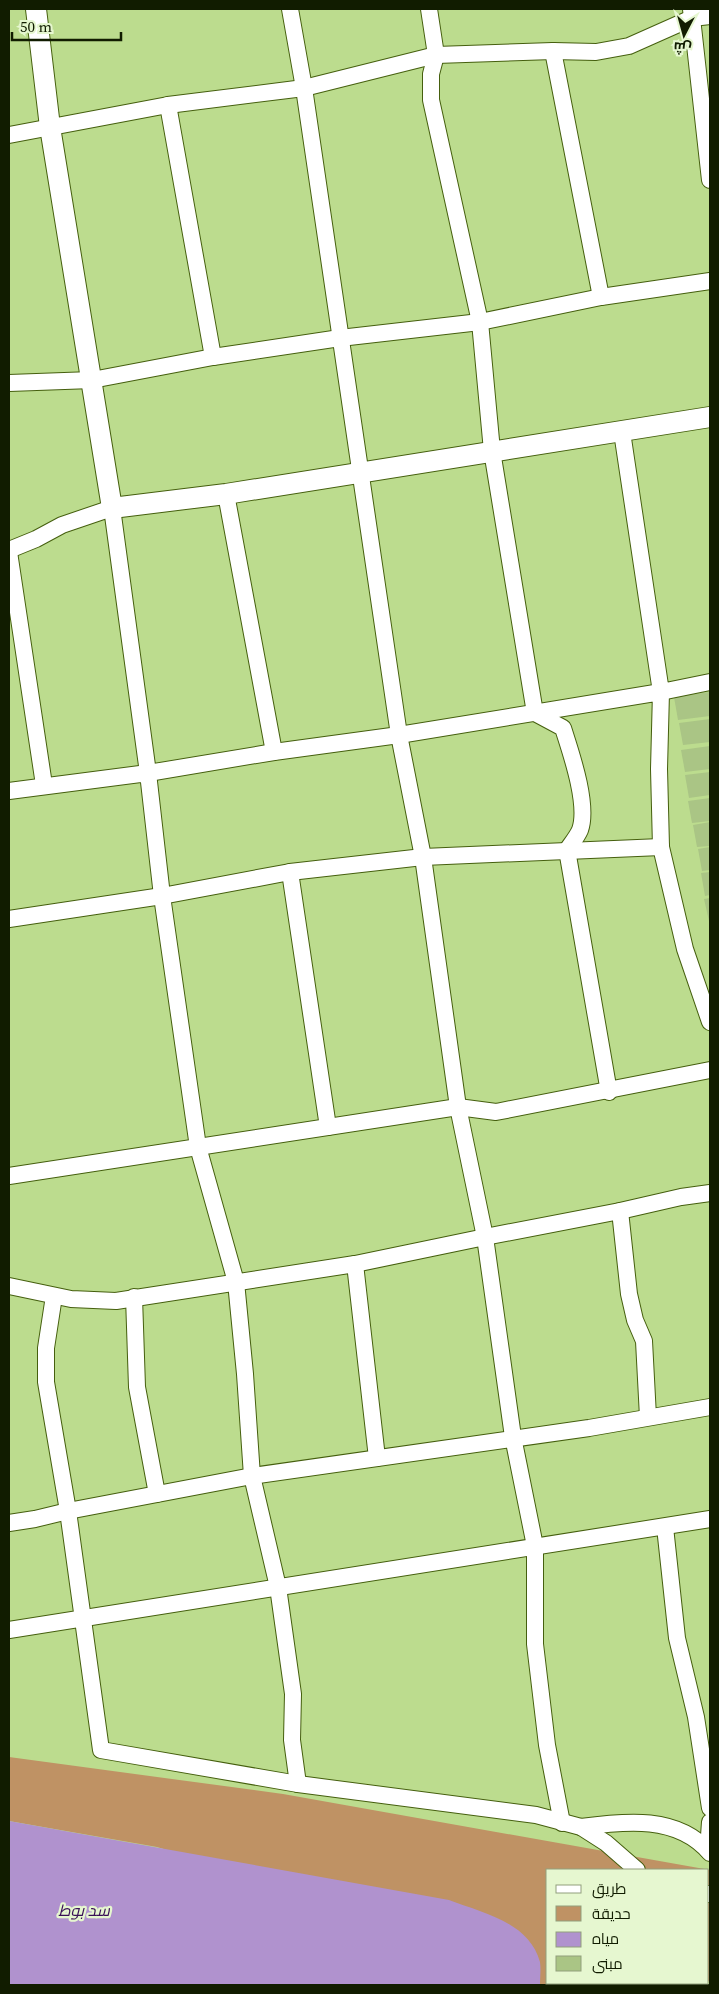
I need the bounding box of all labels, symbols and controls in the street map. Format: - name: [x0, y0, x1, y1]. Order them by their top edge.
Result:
- scale bar: [12, 10, 121, 42]
- north arrow: [659, 10, 709, 60]
- text: 50 m: [20, 16, 52, 37]
- text: ش: [673, 37, 693, 59]
- legend: [546, 1869, 709, 1984]
- text: طريق: [592, 1878, 626, 1899]
- water label: سد بوط: [58, 1899, 110, 1921]
- text: حديقة: [592, 1903, 631, 1924]
- text: مياه: [592, 1928, 619, 1949]
- text: مبنى: [592, 1953, 623, 1974]

